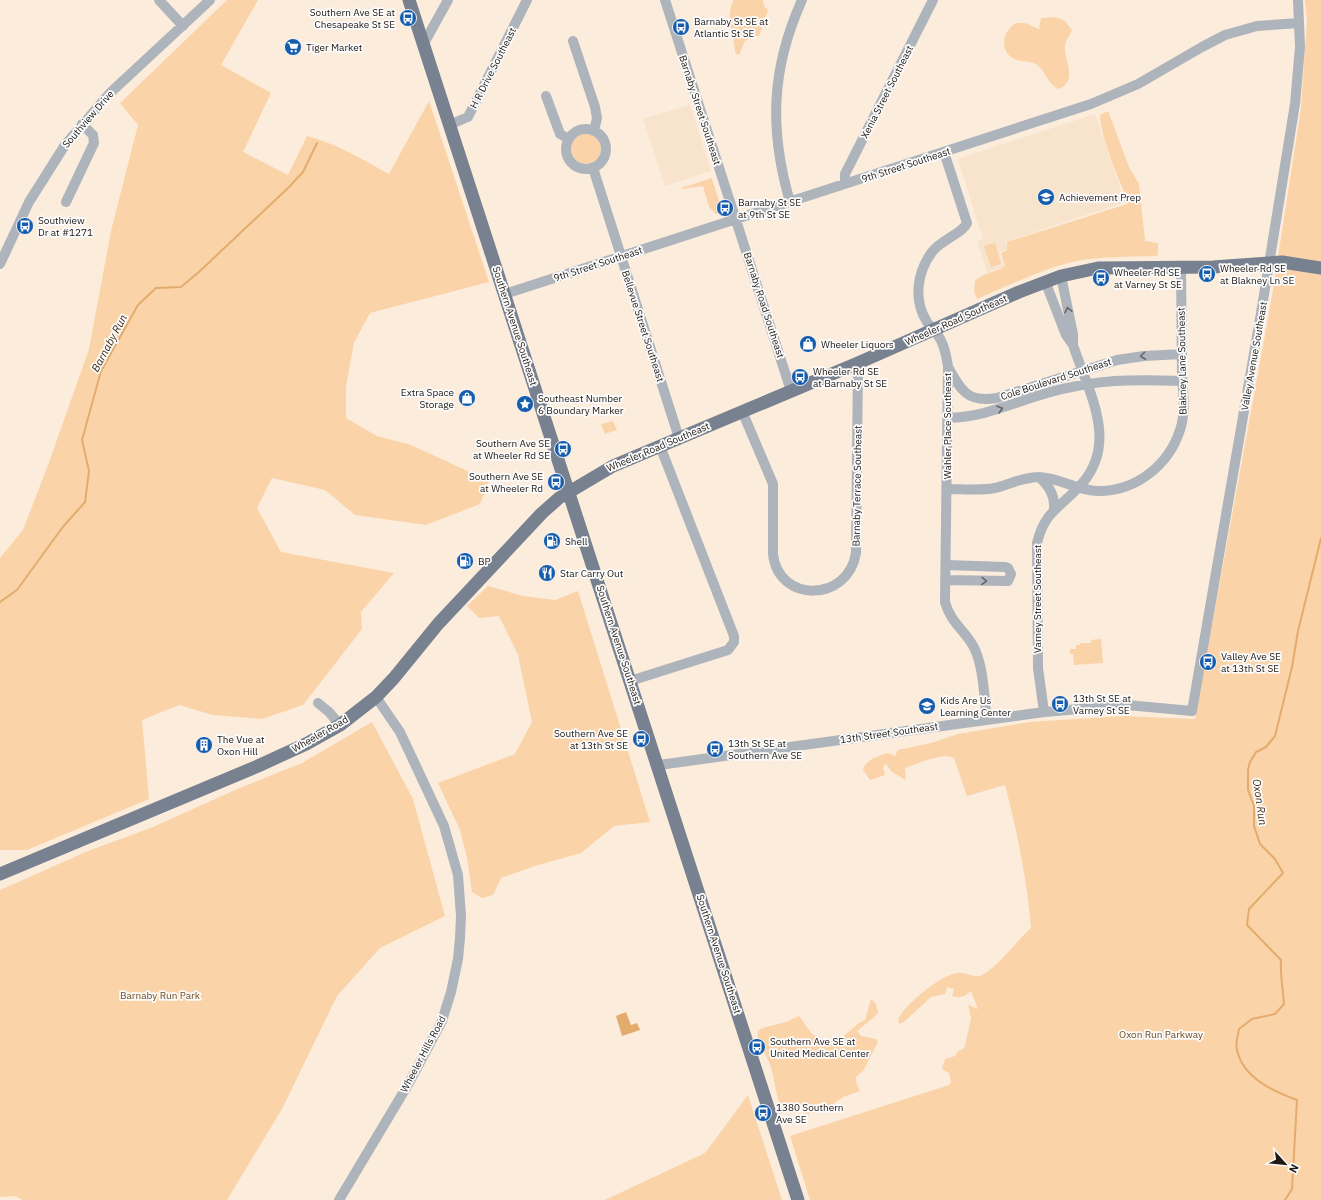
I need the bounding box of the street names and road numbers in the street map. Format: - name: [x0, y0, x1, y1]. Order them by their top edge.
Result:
- street label: H R Drive Southeast: [467, 25, 519, 111]
- street label: Xenia Street Southeast: [858, 43, 916, 141]
- street label: Barnaby Street Southeast: [676, 53, 724, 167]
- street label: Southview Drive: [59, 87, 117, 151]
- street label: 9th Street Southeast: [860, 144, 953, 186]
- street label: 9th Street Southeast: [552, 243, 645, 285]
- street label: Barnaby Road Southeast: [741, 250, 787, 360]
- street label: Southern Avenue Southeast: [490, 265, 541, 388]
- street label: Bellevue Street Southeast: [619, 269, 667, 384]
- street label: Wheeler Road Southeast: [903, 291, 1010, 348]
- street label: Valley Avenue Southeast: [1238, 300, 1270, 412]
- street label: Blakney Lane Southeast: [1175, 307, 1189, 415]
- street label: Cole Boulevard Southeast: [999, 355, 1113, 403]
- street label: Wahler Place Southeast: [941, 372, 954, 479]
- street label: Wheeler Road Southeast: [605, 419, 712, 475]
- street label: Barnaby Terrace Southeast: [849, 425, 865, 547]
- street label: Varney Street Southeast: [1031, 544, 1044, 653]
- street label: Southern Avenue Southeast: [594, 584, 645, 707]
- street label: Wheeler Road: [290, 713, 350, 755]
- street label: 13th Street Southeast: [839, 720, 939, 746]
- street label: Southern Avenue Southeast: [694, 893, 745, 1016]
- street label: Wheeler Hills Road: [397, 1013, 449, 1095]

